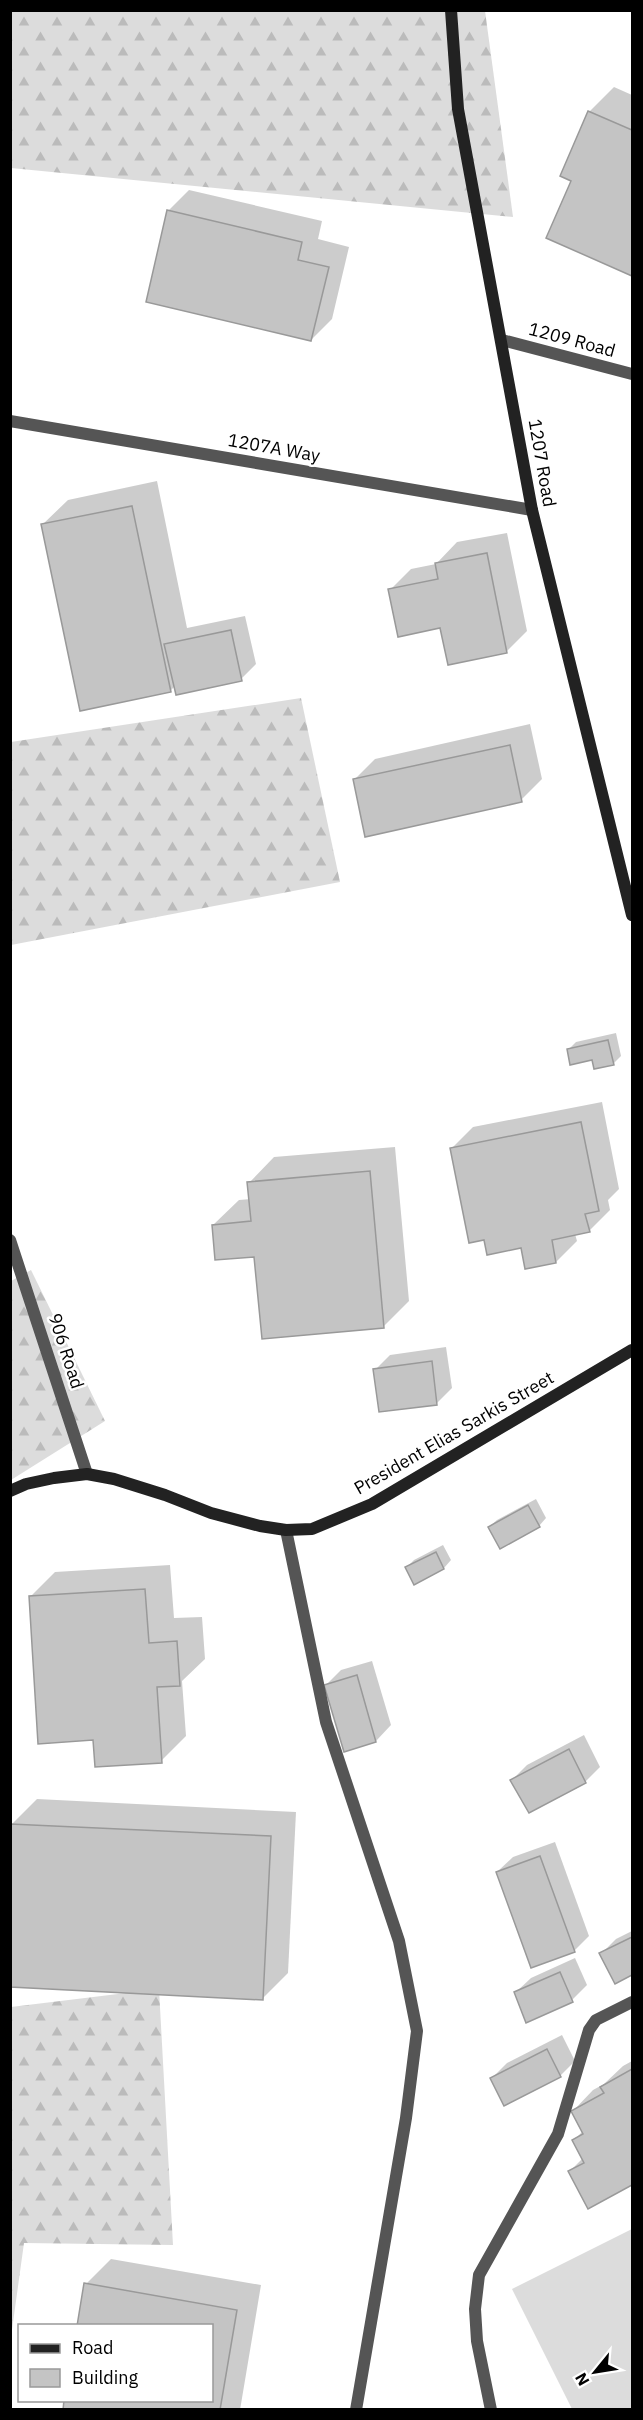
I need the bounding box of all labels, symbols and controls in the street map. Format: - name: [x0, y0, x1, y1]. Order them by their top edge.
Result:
- street label: 1209 Road: [526, 317, 618, 362]
- street label: 1207 Road: [523, 417, 562, 509]
- street label: 1207A Way: [226, 428, 322, 467]
- street label: 906 Road: [43, 1310, 89, 1392]
- street label: President Elias Sarkis Street: [350, 1366, 558, 1499]
- legend: [18, 2324, 213, 2402]
- text: Road: [72, 2336, 113, 2359]
- north arrow: [565, 2342, 625, 2402]
- text: Building: [72, 2366, 139, 2389]
- text: N: [570, 2369, 594, 2390]

